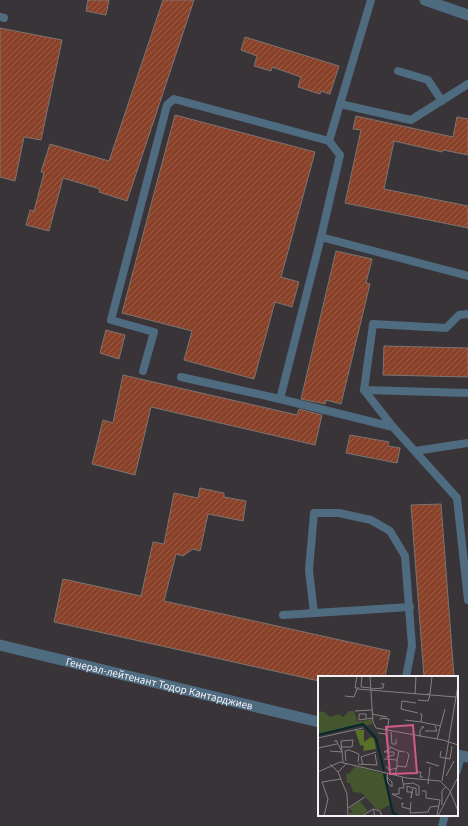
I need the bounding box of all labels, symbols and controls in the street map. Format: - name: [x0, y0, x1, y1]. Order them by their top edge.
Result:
- street label: Генерал-лейтенант Тодор Кантарджиев: [64, 654, 255, 714]
- inset map: [318, 676, 458, 816]

